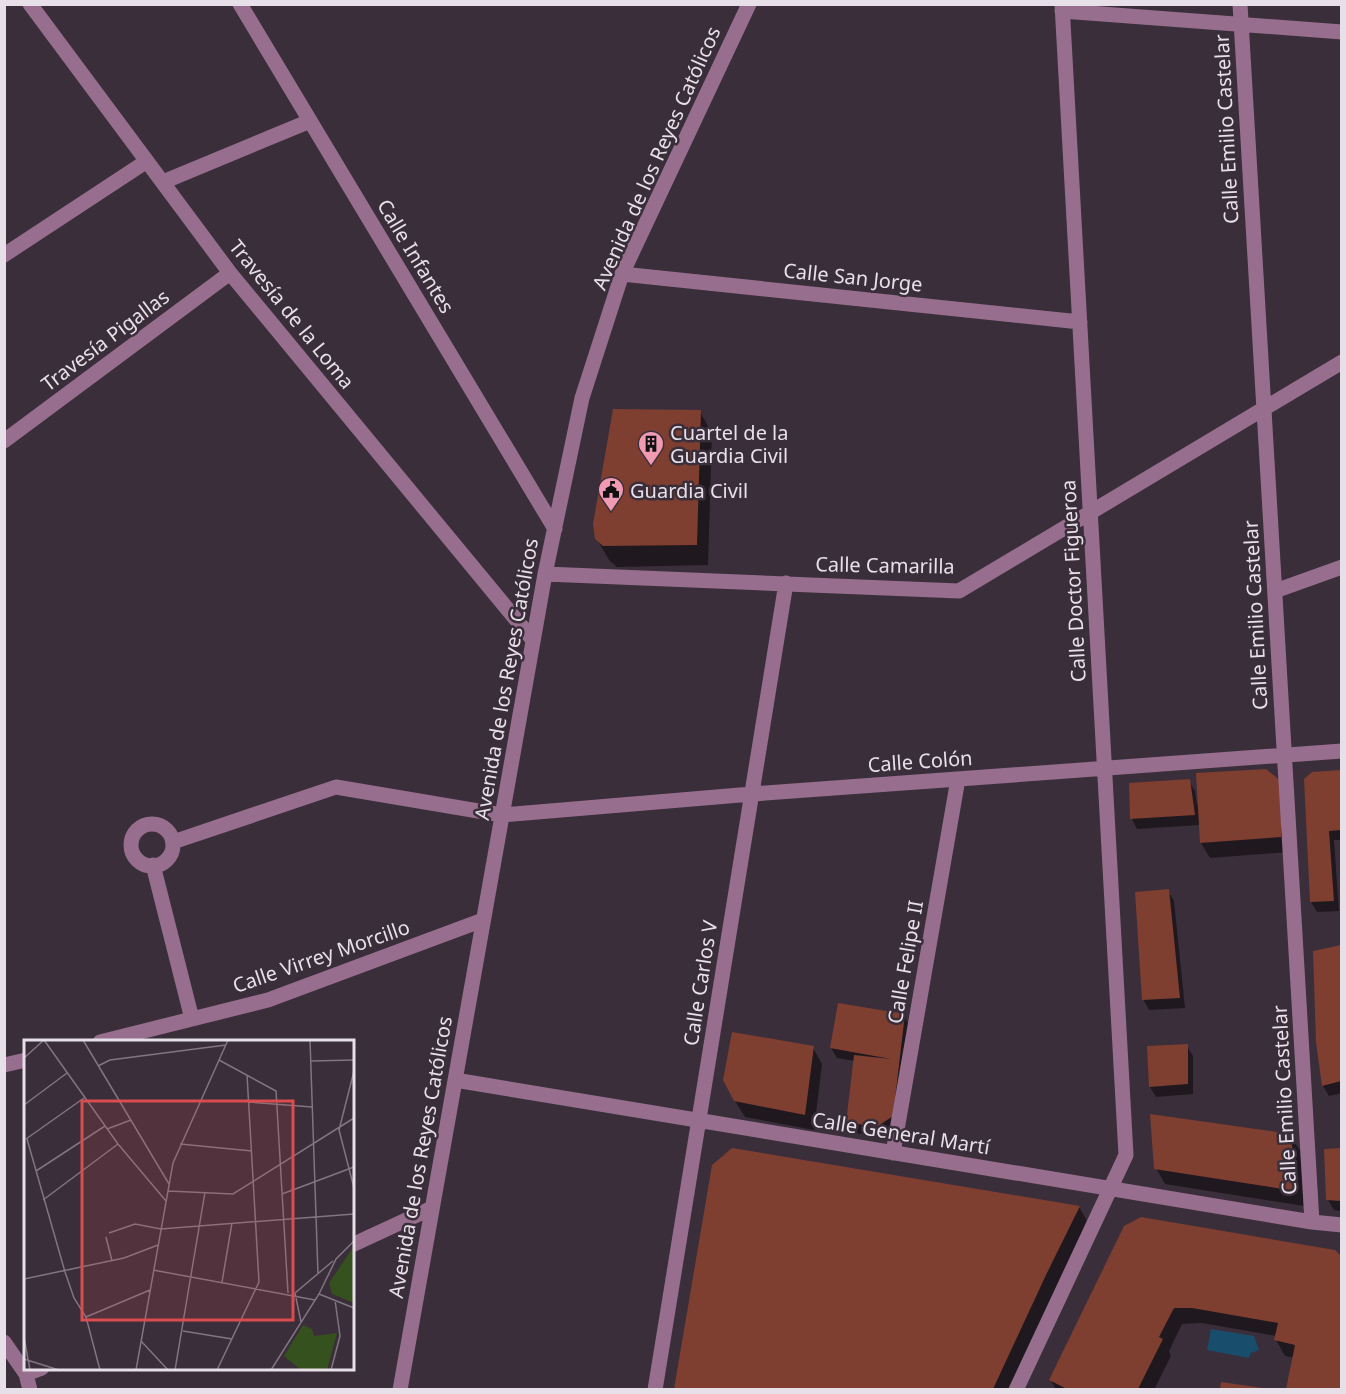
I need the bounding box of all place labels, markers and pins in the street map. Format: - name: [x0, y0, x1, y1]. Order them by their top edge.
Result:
- place label: Cuartel de la Guardia Civil: [670, 419, 789, 469]
- building icon: Cuartel de la Guardia Civil: [636, 429, 666, 467]
- public building icon: Guardia Civil: [596, 475, 626, 513]
- place label: Guardia Civil: [630, 477, 748, 504]

